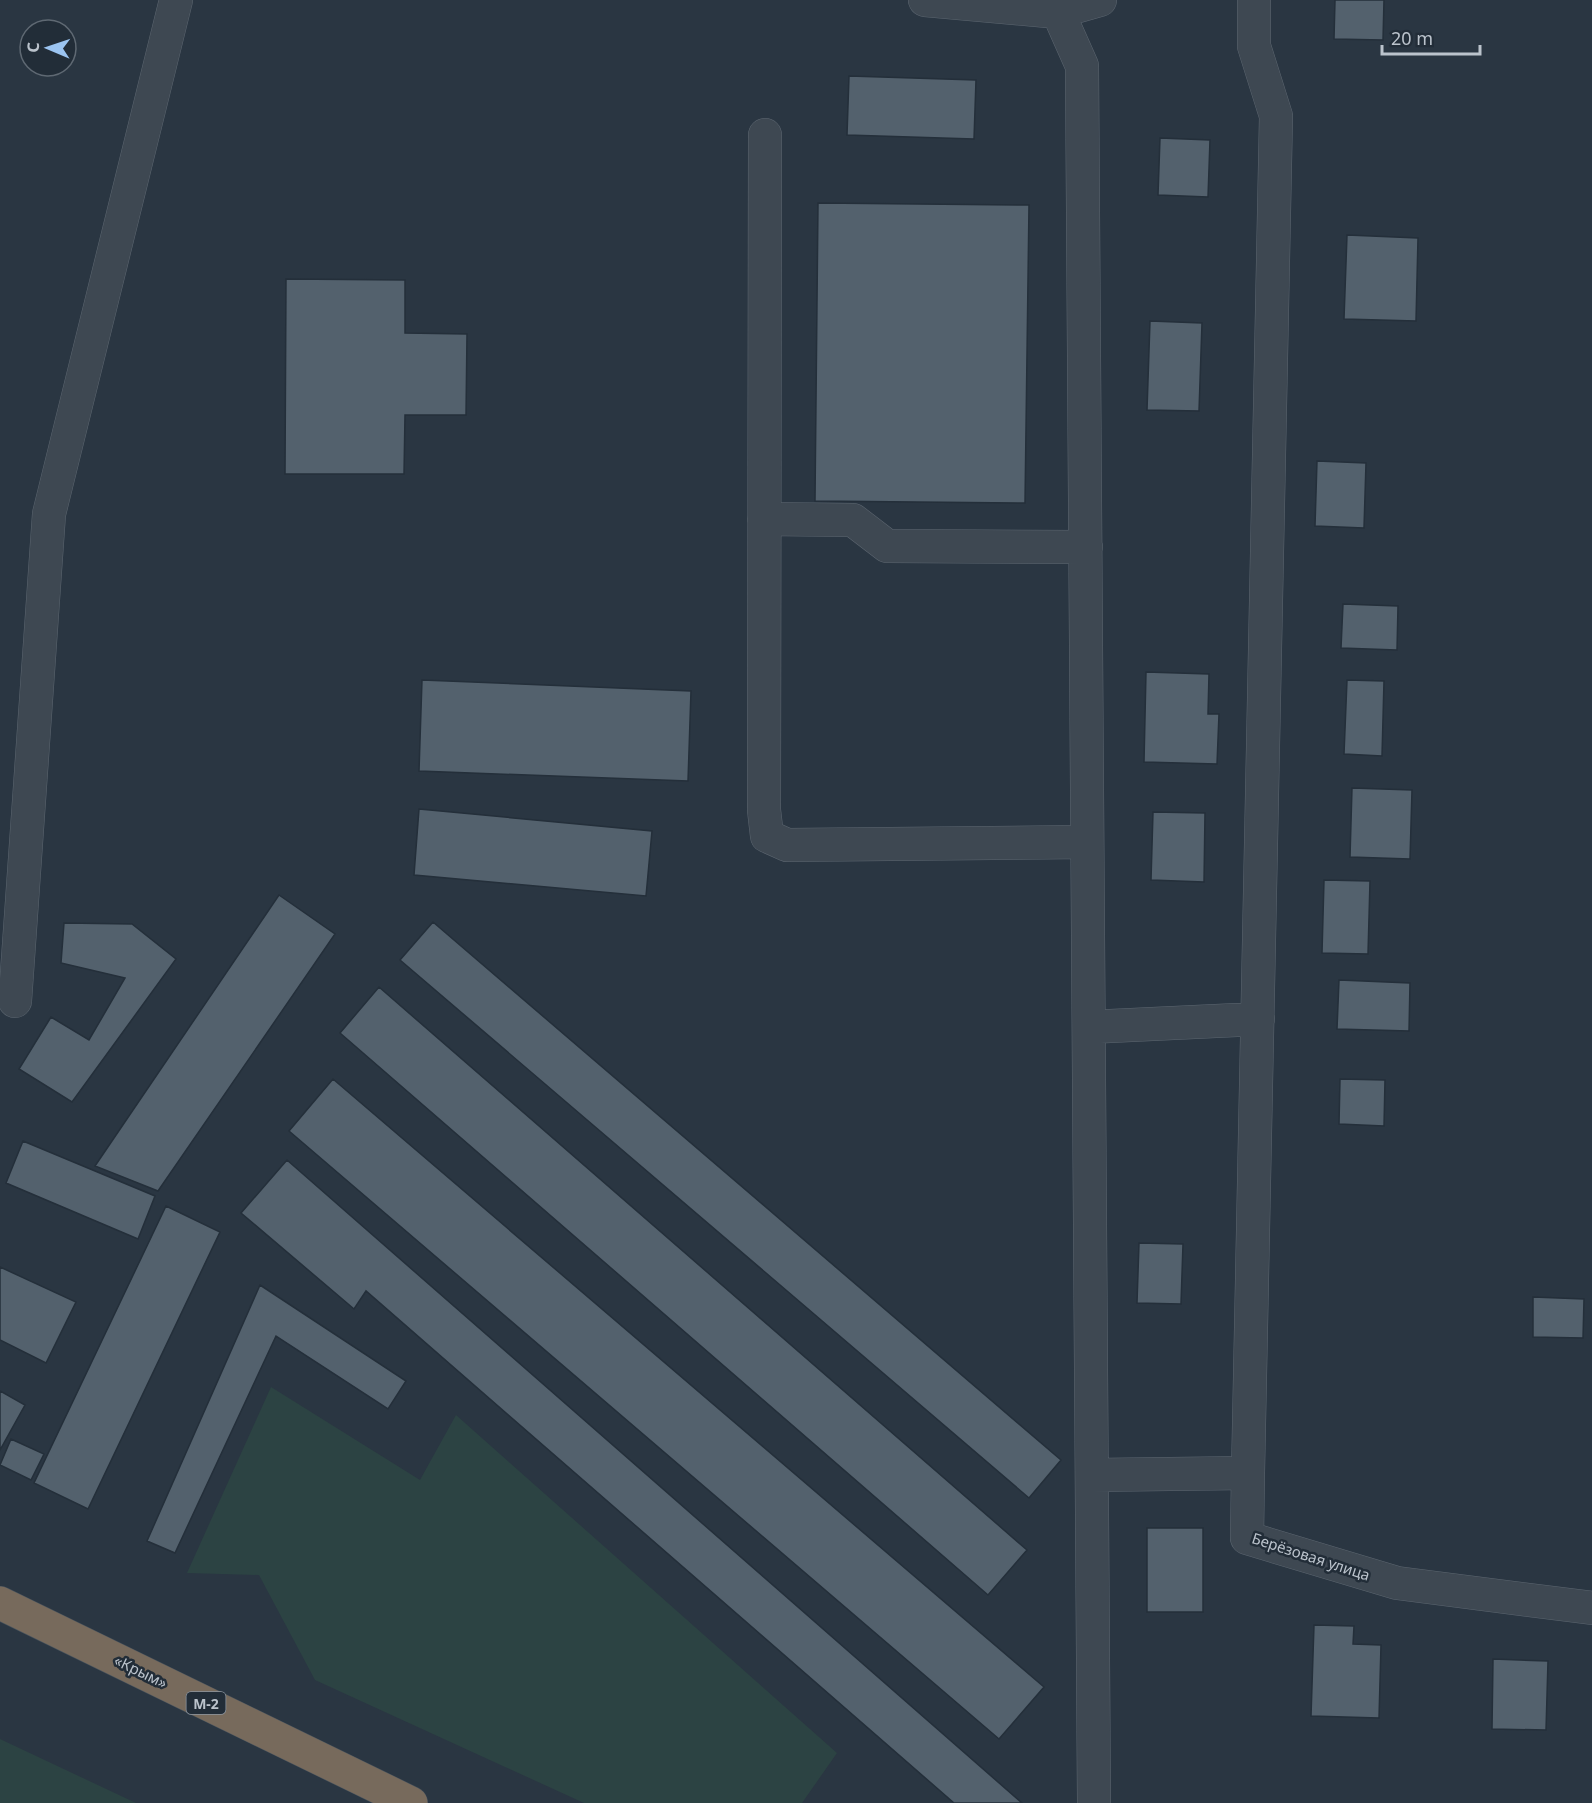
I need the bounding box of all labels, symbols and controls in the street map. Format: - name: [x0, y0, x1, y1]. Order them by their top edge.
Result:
- north arrow: [18, 18, 78, 78]
- scale bar: [1382, 18, 1480, 56]
- text: 20 m: [1391, 26, 1433, 50]
- text: С: [22, 42, 44, 53]
- street label: Берёзовая улица: [1249, 1527, 1373, 1585]
- street label: «Крым»: [111, 1650, 171, 1693]
- road number: М-2: [186, 1692, 226, 1714]

